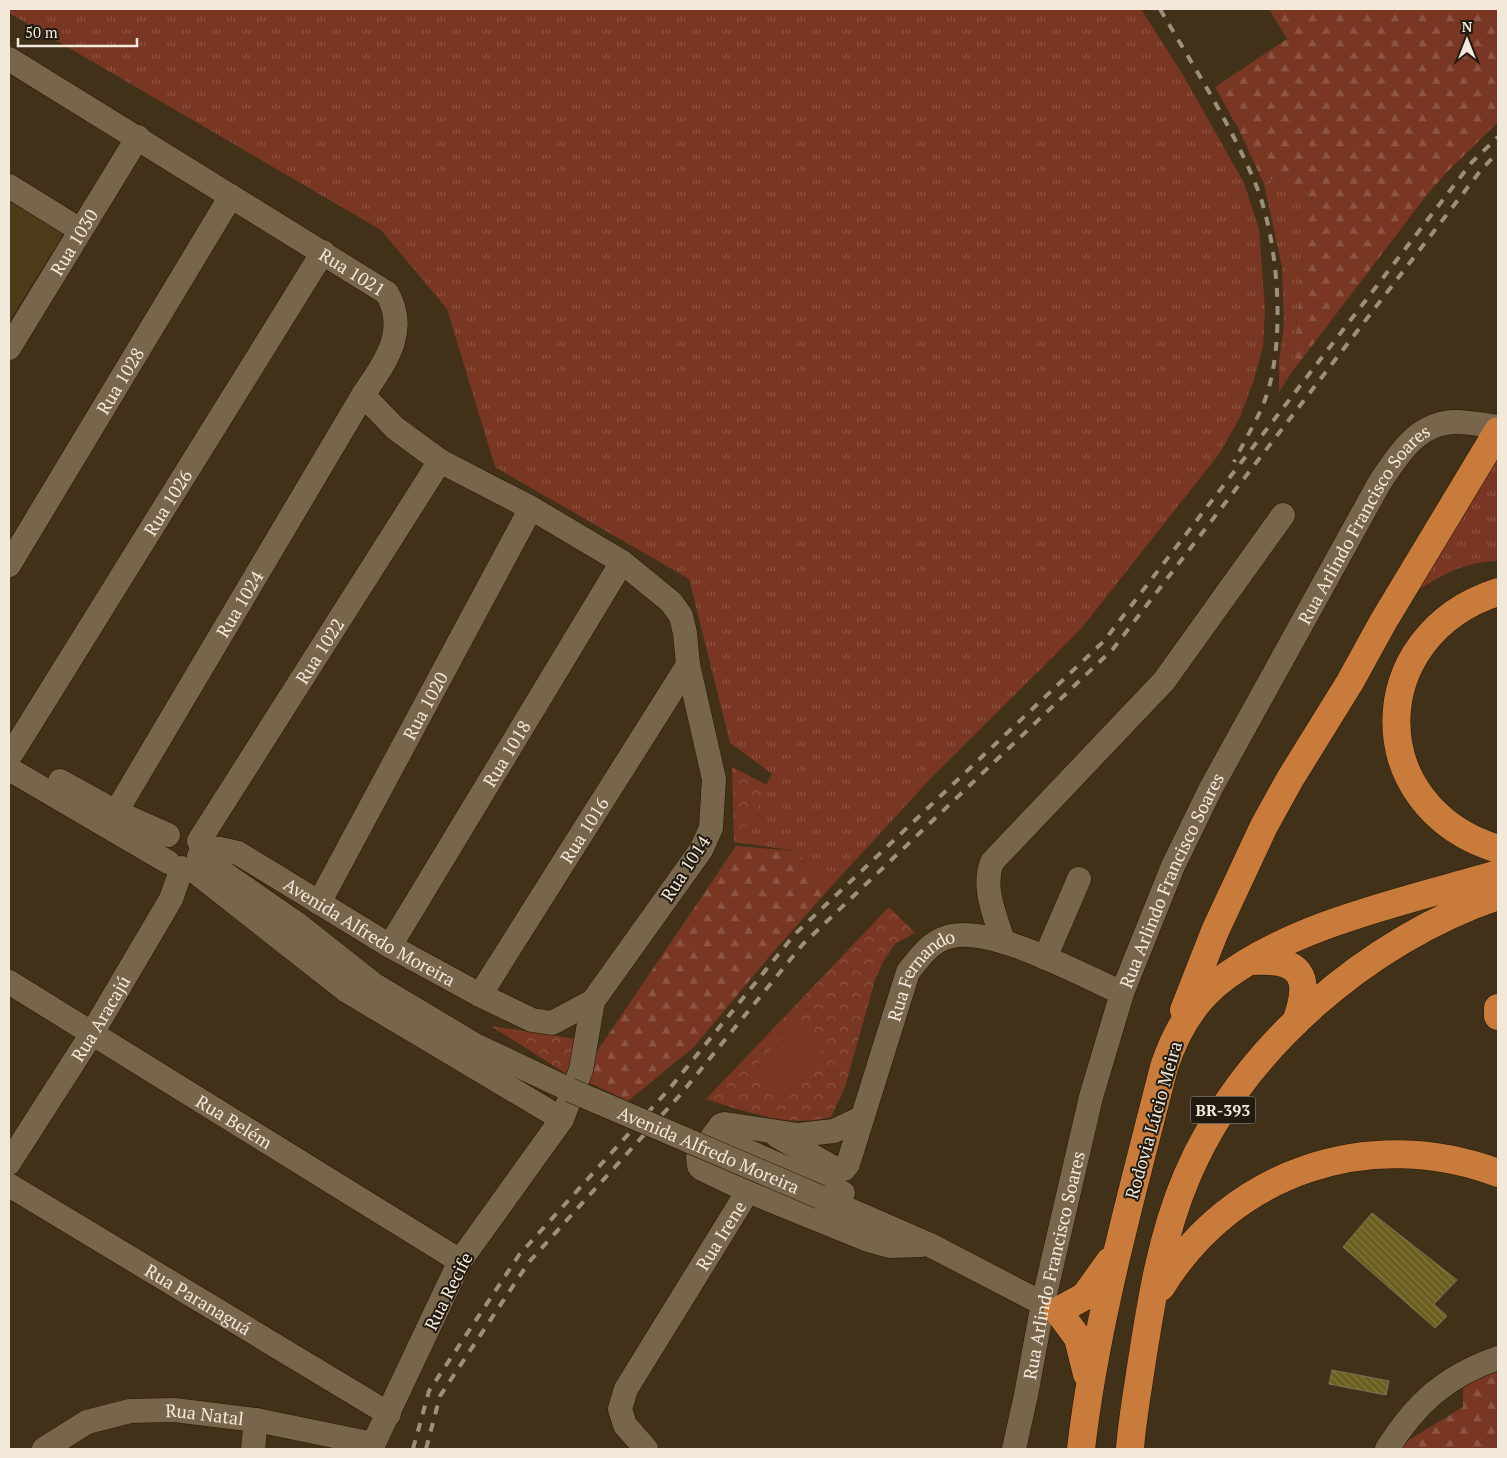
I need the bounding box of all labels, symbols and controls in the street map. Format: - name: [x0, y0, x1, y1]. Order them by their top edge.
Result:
- scale bar: [18, 15, 136, 47]
- north arrow: [1442, 15, 1492, 65]
- text: N: [1462, 17, 1473, 36]
- text: 50 m: [25, 22, 58, 42]
- street label: Rua 1030: [44, 204, 103, 280]
- street label: Rua 1021: [315, 242, 390, 301]
- street label: Rua 1028: [91, 343, 149, 419]
- street label: Rua Arlindo Francisco Soares: [1292, 418, 1434, 628]
- street label: Rua 1026: [138, 464, 197, 540]
- street label: Rua 1024: [210, 566, 269, 642]
- street label: Rua 1022: [290, 613, 349, 689]
- street label: Rua 1020: [397, 667, 453, 744]
- street label: Rua 1018: [477, 716, 536, 791]
- street label: Rua Arlindo Francisco Soares: [1113, 768, 1229, 991]
- street label: Rua 1016: [554, 792, 614, 868]
- street label: Rua 1014: [655, 830, 715, 905]
- street label: Avenida Alfredo Moreira: [279, 872, 460, 991]
- street label: Rua Fernando: [881, 924, 957, 1024]
- street label: Rua Aracajú: [65, 971, 135, 1066]
- street label: Rodovia Lúcio Meira: [1119, 1038, 1187, 1202]
- street label: Rua Belém: [192, 1089, 277, 1154]
- road number: BR-393: [1190, 1096, 1256, 1124]
- street label: Avenida Alfredo Moreira: [614, 1100, 803, 1199]
- street label: Rua Arlindo Francisco Soares: [1017, 1149, 1090, 1381]
- street label: Rua Irene: [690, 1196, 751, 1275]
- street label: Rua Recife: [418, 1248, 478, 1334]
- street label: Rua Paranaguá: [141, 1258, 256, 1340]
- street label: Rua Natal: [165, 1398, 245, 1430]

